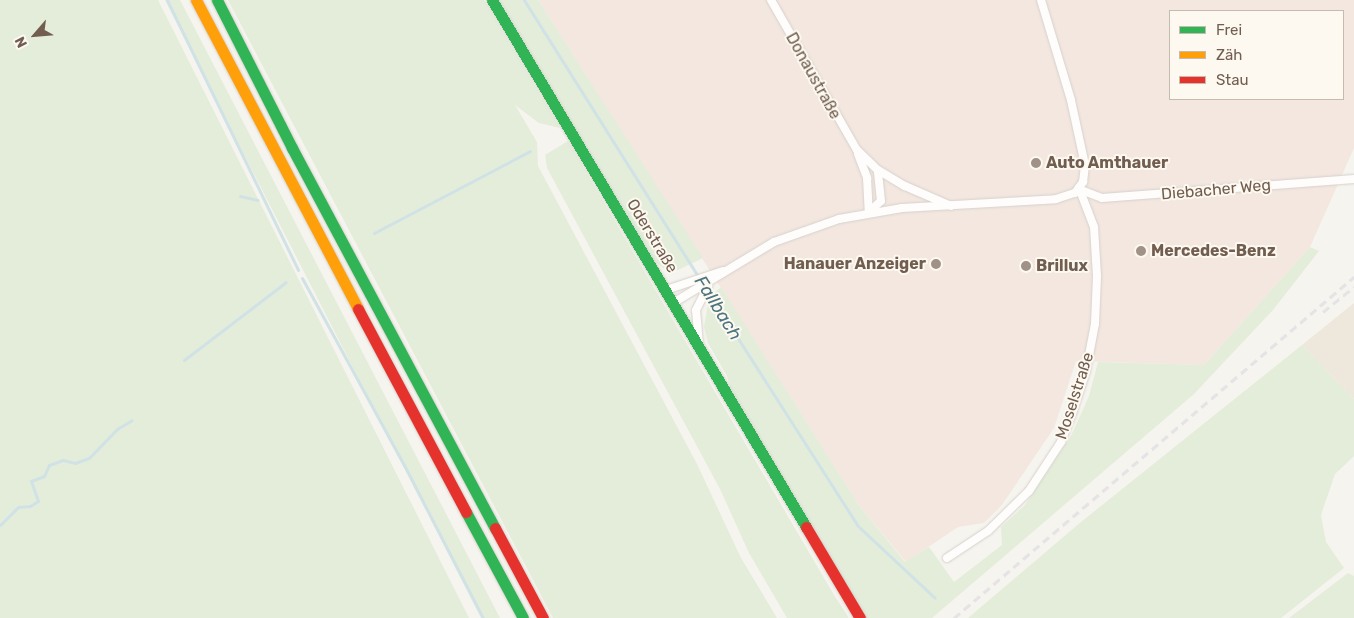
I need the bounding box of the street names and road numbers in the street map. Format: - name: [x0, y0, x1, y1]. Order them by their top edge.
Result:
- street label: Donaustraße: [781, 29, 845, 123]
- street label: Diebacher Weg: [1160, 176, 1272, 204]
- street label: Oderstraße: [622, 195, 682, 277]
- street label: Moselstraße: [1052, 350, 1098, 442]

